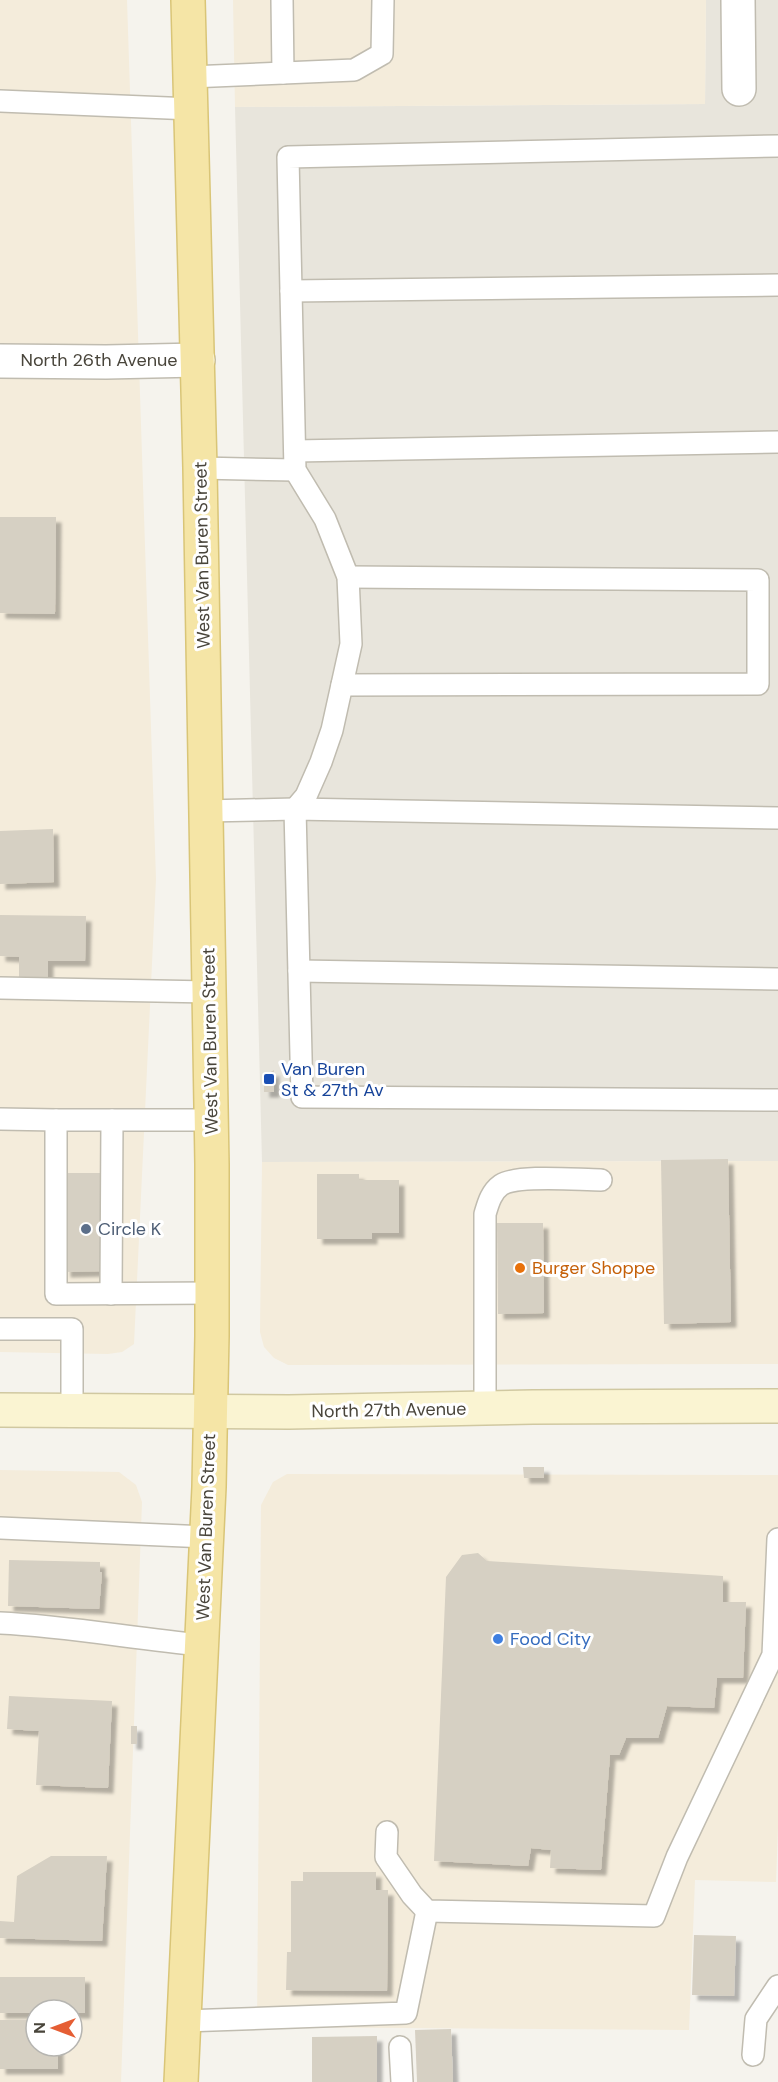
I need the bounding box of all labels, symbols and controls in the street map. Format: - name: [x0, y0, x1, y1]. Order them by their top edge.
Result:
- street label: North 26th Avenue: [21, 348, 178, 372]
- street label: West Van Buren Street: [188, 461, 216, 649]
- street label: West Van Buren Street: [196, 947, 224, 1135]
- place label: Van Buren St & 27th Av: [281, 1057, 384, 1102]
- marker: Van Buren St & 27th Av: [262, 1072, 276, 1086]
- place label: Circle K: [98, 1217, 162, 1241]
- marker: Circle K: [79, 1222, 93, 1236]
- place label: Burger Shoppe: [532, 1256, 655, 1280]
- marker: Burger Shoppe: [513, 1261, 527, 1275]
- street label: North 27th Avenue: [311, 1397, 467, 1423]
- street label: West Van Buren Street: [191, 1433, 221, 1621]
- place label: Food City: [510, 1627, 591, 1651]
- marker: Food City: [491, 1632, 505, 1646]
- north arrow: [24, 1998, 84, 2058]
- text: N: [29, 2022, 50, 2034]

